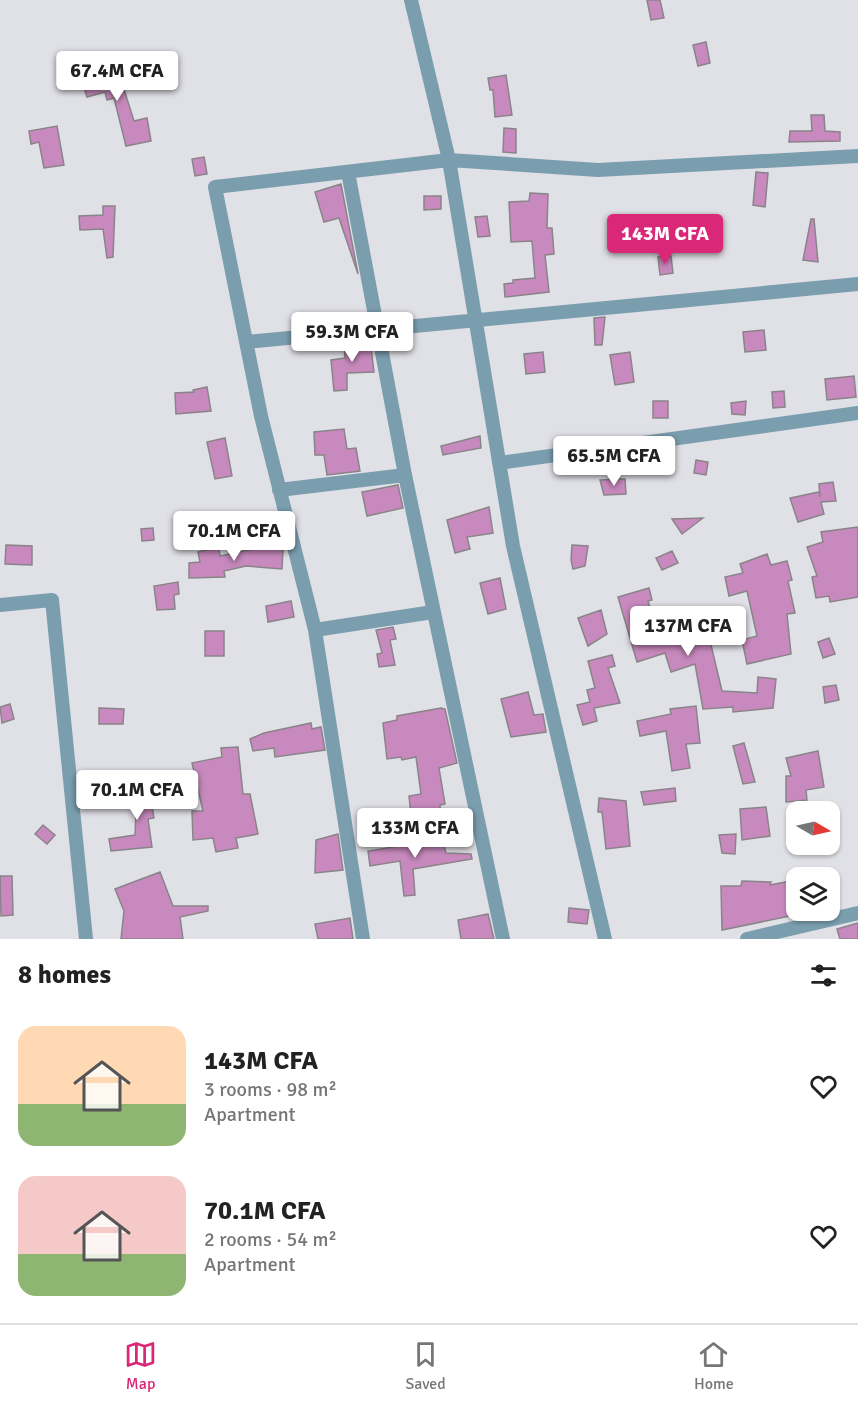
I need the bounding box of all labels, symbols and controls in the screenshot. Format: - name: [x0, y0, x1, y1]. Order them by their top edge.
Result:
- pin: 67.4M CFA: [48, 51, 186, 102]
- text: 67.4M CFA: [70, 58, 164, 83]
- pin: 143M CFA: [603, 214, 727, 265]
- text: 143M CFA: [621, 221, 709, 246]
- pin: 59.3M CFA: [283, 312, 421, 363]
- text: 59.3M CFA: [305, 319, 399, 344]
- pin: 65.5M CFA: [545, 436, 683, 487]
- text: 65.5M CFA: [567, 443, 661, 468]
- pin: 70.1M CFA: [165, 511, 303, 562]
- text: 70.1M CFA: [187, 518, 281, 543]
- pin: 137M CFA: [626, 606, 750, 657]
- text: 137M CFA: [644, 613, 732, 638]
- pin: 70.1M CFA: [68, 770, 206, 821]
- text: 70.1M CFA: [90, 777, 184, 802]
- north arrow: [786, 801, 840, 855]
- map controls: [786, 801, 840, 921]
- pin: 133M CFA: [353, 808, 477, 859]
- text: 133M CFA: [371, 815, 459, 840]
- button: layers: [786, 867, 840, 921]
- text: 8 homes: [18, 959, 111, 991]
- icon: filters: [807, 959, 840, 992]
- text: 143M CFA: [204, 1045, 318, 1077]
- icon: home: [66, 1050, 138, 1122]
- icon: heart: [807, 1070, 840, 1103]
- text: 3 rooms · 98 m²: [204, 1077, 337, 1102]
- text: Apartment: [204, 1102, 296, 1127]
- text: 70.1M CFA: [204, 1195, 326, 1227]
- icon: home: [66, 1200, 138, 1272]
- icon: heart: [807, 1220, 840, 1253]
- text: 2 rooms · 54 m²: [204, 1227, 337, 1252]
- text: Apartment: [204, 1252, 296, 1277]
- tab: Map: [124, 1338, 157, 1394]
- tab: Saved: [405, 1338, 446, 1394]
- tab: Home: [694, 1338, 734, 1394]

